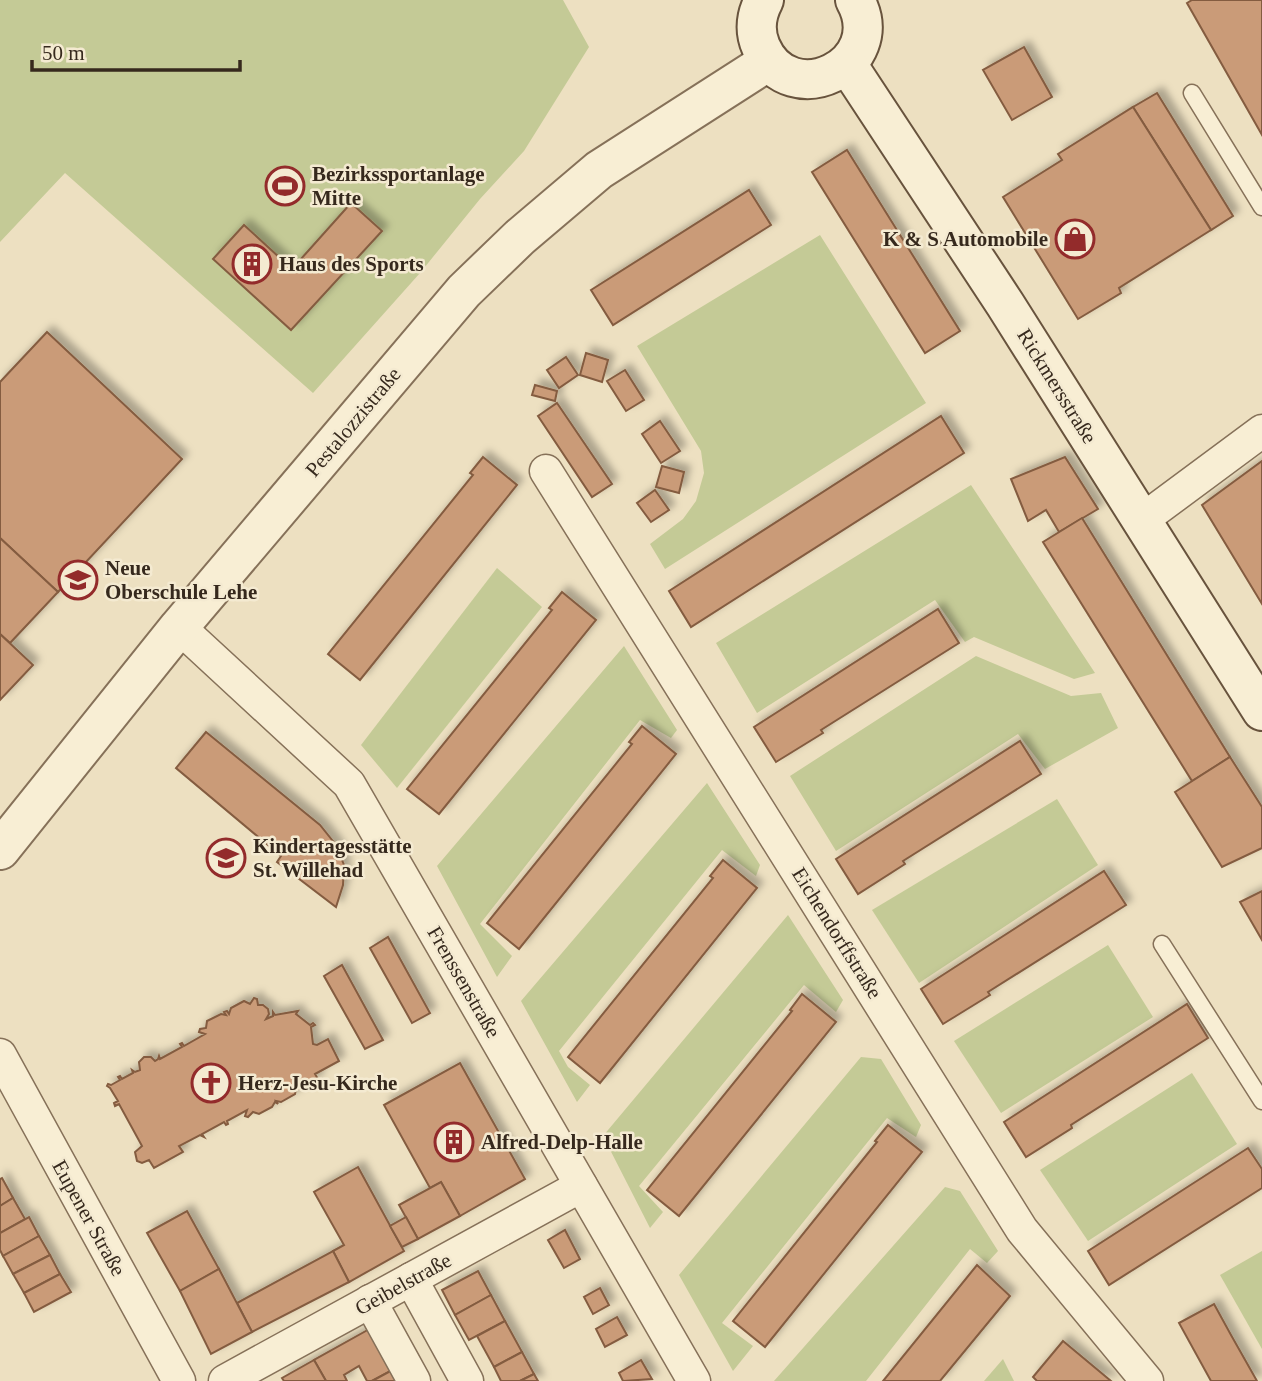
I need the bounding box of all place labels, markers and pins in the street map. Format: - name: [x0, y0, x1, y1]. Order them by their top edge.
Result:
- place label: Bezirkssportanlage Mitte: [312, 162, 485, 210]
- sports icon: Bezirkssportanlage Mitte: [264, 165, 306, 207]
- shop icon: K & S Automobile: [1054, 218, 1096, 260]
- place label: K & S Automobile: [883, 227, 1048, 251]
- building icon: Haus des Sports: [231, 243, 273, 285]
- place label: Haus des Sports: [279, 252, 424, 276]
- place label: Neue Oberschule Lehe: [105, 556, 257, 604]
- school or university icon: Neue Oberschule Lehe: [57, 559, 99, 601]
- place label: Kindertagesstätte St. Willehad: [253, 834, 412, 882]
- school or university icon: Kindertagesstätte St. Willehad: [205, 837, 247, 879]
- church icon: Herz-Jesu-Kirche: [190, 1062, 232, 1104]
- place label: Herz-Jesu-Kirche: [238, 1071, 397, 1095]
- building icon: Alfred-Delp-Halle: [433, 1121, 475, 1163]
- place label: Alfred-Delp-Halle: [481, 1130, 643, 1154]

